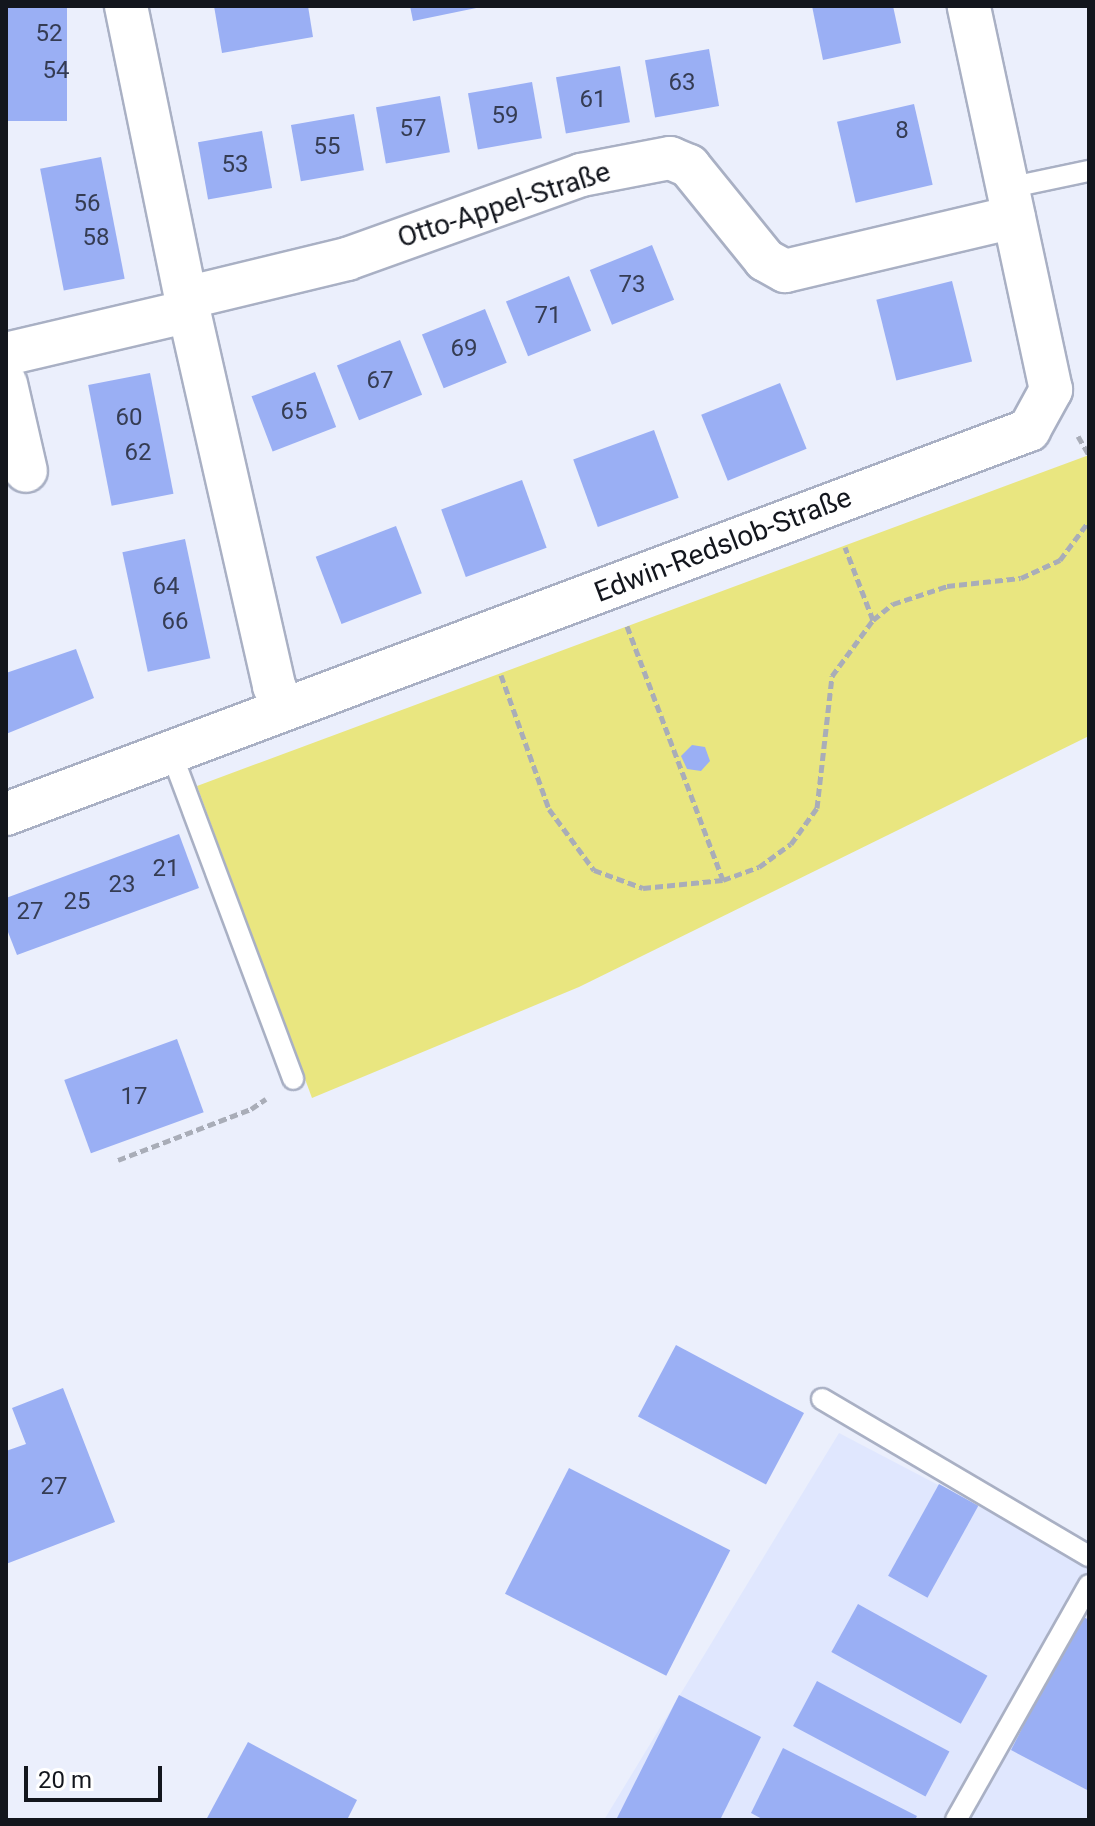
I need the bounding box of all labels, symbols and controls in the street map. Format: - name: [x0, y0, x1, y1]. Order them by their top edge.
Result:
- house number: 52: [36, 20, 62, 48]
- house number: 54: [43, 57, 69, 85]
- house number: 63: [669, 69, 695, 97]
- house number: 61: [580, 86, 606, 114]
- house number: 59: [492, 102, 518, 130]
- house number: 57: [400, 115, 426, 143]
- house number: 8: [895, 117, 909, 145]
- house number: 55: [314, 133, 340, 161]
- house number: 53: [222, 151, 248, 179]
- street label: Otto-Appel-Straße: [393, 155, 615, 255]
- house number: 56: [74, 190, 100, 218]
- house number: 58: [83, 224, 109, 252]
- house number: 73: [619, 271, 645, 299]
- house number: 71: [535, 302, 561, 330]
- house number: 69: [451, 335, 477, 363]
- house number: 67: [367, 367, 393, 395]
- house number: 65: [281, 398, 307, 426]
- house number: 60: [116, 404, 142, 432]
- house number: 62: [125, 439, 151, 467]
- street label: Edwin-Redslob-Straße: [590, 480, 856, 610]
- house number: 64: [153, 573, 179, 601]
- house number: 66: [162, 608, 188, 636]
- house number: 21: [153, 855, 179, 883]
- house number: 23: [109, 871, 135, 899]
- house number: 25: [64, 888, 90, 916]
- house number: 27: [17, 898, 43, 926]
- house number: 17: [121, 1083, 147, 1111]
- house number: 27: [41, 1473, 67, 1501]
- scale bar: [28, 1750, 166, 1800]
- text: 20 m: [38, 1766, 92, 1794]

